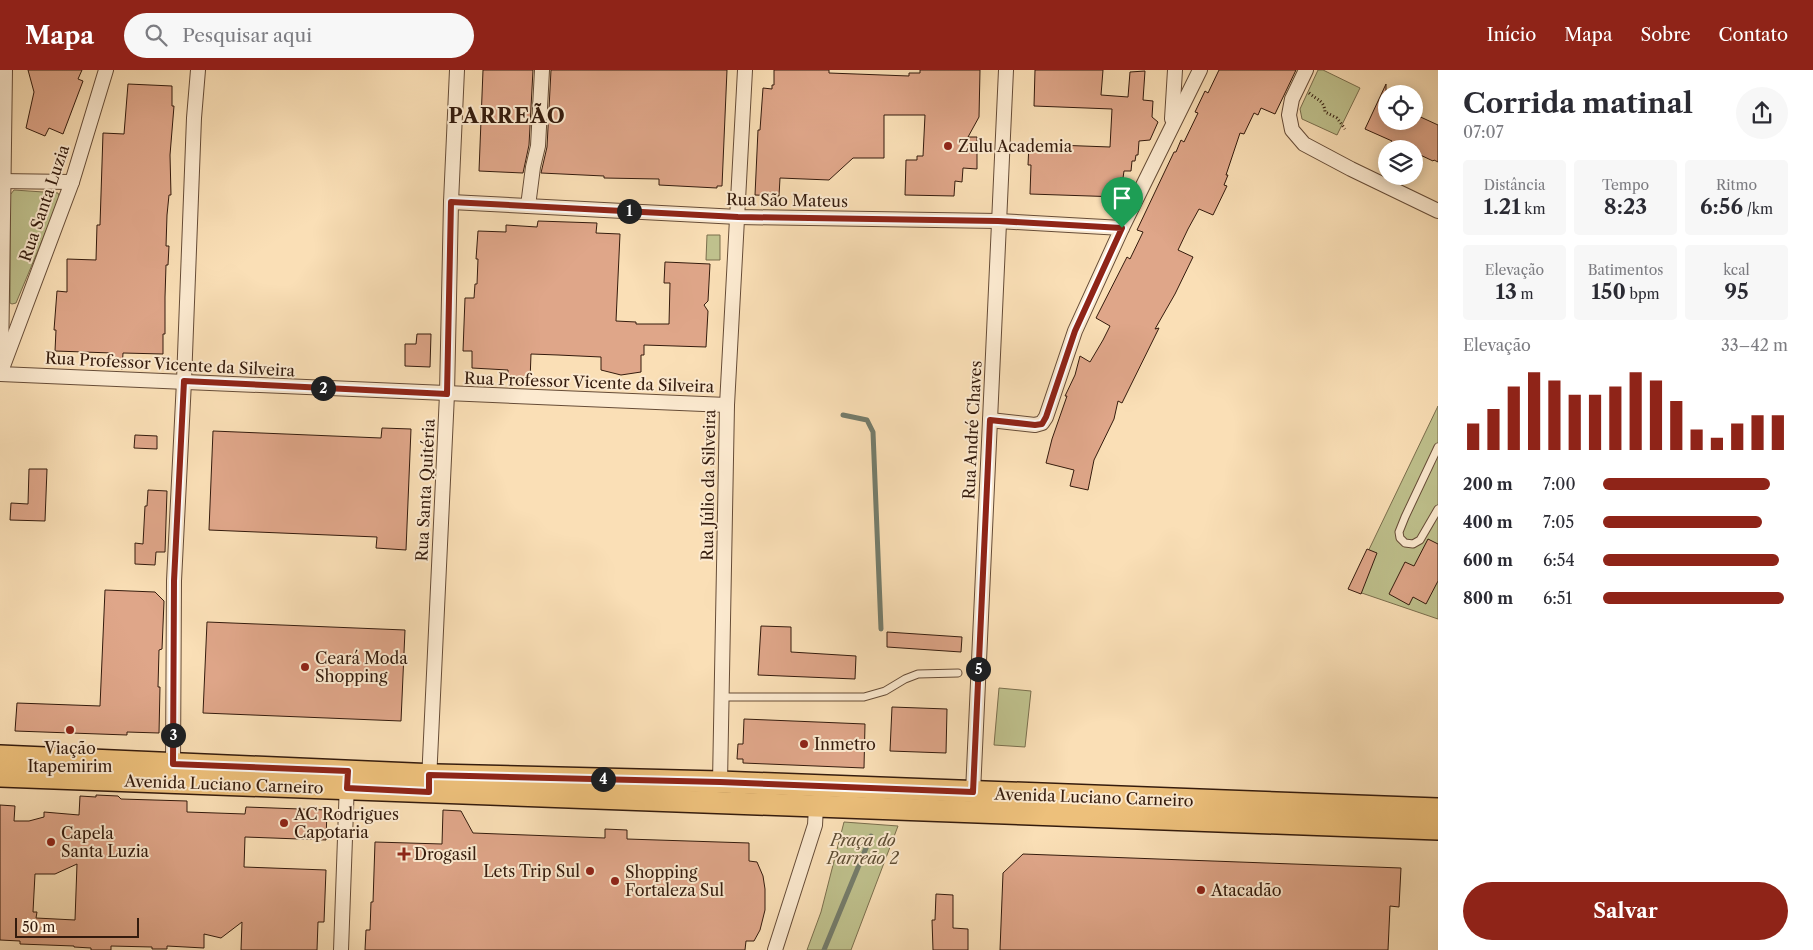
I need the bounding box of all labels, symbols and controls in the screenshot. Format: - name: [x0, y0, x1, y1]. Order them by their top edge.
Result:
- search box: [124, 13, 474, 58]
- text: Mapa: [25, 21, 94, 50]
- icon: search: [142, 21, 170, 49]
- text: Pesquisar aqui: [182, 24, 312, 47]
- text: Início: [1487, 24, 1536, 46]
- text: Mapa: [1564, 24, 1612, 46]
- text: Sobre: [1640, 24, 1691, 46]
- text: Contato: [1719, 24, 1788, 46]
- map controls: [1378, 85, 1423, 185]
- button: locate: [1378, 85, 1423, 130]
- text: Corrida matinal: [1463, 86, 1693, 120]
- button: share: [1736, 87, 1788, 139]
- district label: PARREÃO: [448, 103, 566, 128]
- text: 07:07: [1463, 122, 1504, 142]
- place label: Zulu Academia: [958, 136, 1073, 156]
- marker: Zulu Academia: [942, 140, 954, 152]
- button: layers: [1378, 140, 1423, 185]
- street label: Rua Santa Luzia: [15, 142, 74, 264]
- text: Distância: [1484, 176, 1545, 194]
- text: Tempo: [1602, 176, 1649, 194]
- text: Ritmo: [1716, 176, 1757, 194]
- pin: [1101, 177, 1143, 228]
- icon: arrive: [1108, 184, 1136, 212]
- street label: Rua São Mateus: [726, 189, 848, 211]
- text: 1.21: [1484, 194, 1521, 219]
- text: 8:23: [1604, 194, 1647, 219]
- text: 6:56: [1700, 194, 1743, 219]
- pin: 1: [616, 198, 642, 224]
- text: km: [1521, 200, 1545, 218]
- text: /km: [1743, 200, 1773, 218]
- text: 1: [626, 202, 633, 220]
- text: Elevação: [1485, 261, 1544, 279]
- text: Batimentos: [1588, 261, 1663, 279]
- text: kcal: [1723, 261, 1750, 279]
- text: 13: [1495, 279, 1517, 304]
- text: 150: [1591, 279, 1626, 304]
- text: 95: [1724, 279, 1749, 304]
- text: m: [1517, 285, 1534, 303]
- text: bpm: [1626, 285, 1660, 303]
- text: Elevação: [1463, 335, 1531, 355]
- text: 33–42 m: [1721, 335, 1788, 355]
- street label: Rua Professor Vicente da Silveira: [44, 347, 296, 381]
- street label: Rua André Chaves: [958, 360, 986, 500]
- street label: Rua Professor Vicente da Silveira: [464, 368, 715, 396]
- pin: 2: [310, 376, 336, 400]
- text: 2: [319, 379, 328, 397]
- street label: Rua Júlio da Silveira: [697, 409, 719, 561]
- street label: Rua Santa Quitéria: [411, 418, 439, 562]
- text: 200 m: [1463, 474, 1513, 494]
- text: 7:00: [1543, 474, 1576, 494]
- text: 400 m: [1463, 512, 1513, 532]
- text: 7:05: [1543, 512, 1574, 532]
- text: 600 m: [1463, 550, 1513, 570]
- text: 6:54: [1543, 550, 1575, 570]
- text: 800 m: [1463, 588, 1513, 608]
- text: 6:51: [1543, 588, 1572, 608]
- place label: Ceará Moda Shopping: [315, 648, 408, 686]
- pin: 5: [966, 656, 990, 682]
- text: 5: [975, 660, 982, 678]
- marker: Ceará Moda Shopping: [299, 661, 311, 673]
- pin: 3: [160, 722, 186, 748]
- marker: Viação Itapemirim: [64, 724, 76, 736]
- text: 3: [170, 726, 177, 744]
- place label: Inmetro: [814, 734, 876, 754]
- place label: Viação Itapemirim: [28, 738, 113, 776]
- marker: Inmetro: [798, 738, 810, 750]
- pin: 4: [590, 766, 616, 792]
- street label: Avenida Luciano Carneiro: [123, 770, 324, 797]
- text: 4: [599, 770, 608, 788]
- street label: Avenida Luciano Carneiro: [993, 783, 1194, 810]
- place label: AC Rodrigues Capotaria: [293, 804, 399, 842]
- marker: AC Rodrigues Capotaria: [278, 817, 290, 829]
- place label: Capela Santa Luzia: [61, 823, 150, 861]
- park label: Praça do Parreão 2: [825, 830, 900, 868]
- marker: Capela Santa Luzia: [45, 836, 57, 848]
- place label: Drogasil: [414, 844, 477, 864]
- marker: Drogasil: [398, 848, 410, 860]
- place label: Lets Trip Sul: [483, 861, 580, 881]
- place label: Shopping Fortaleza Sul: [625, 862, 724, 900]
- marker: Lets Trip Sul: [584, 865, 596, 877]
- marker: Shopping Fortaleza Sul: [609, 875, 621, 887]
- place label: Atacadão: [1210, 880, 1282, 900]
- button: Salvar: [1463, 882, 1788, 940]
- marker: Atacadão: [1195, 884, 1207, 896]
- scale bar: [15, 915, 139, 938]
- text: 50 m: [22, 918, 55, 936]

